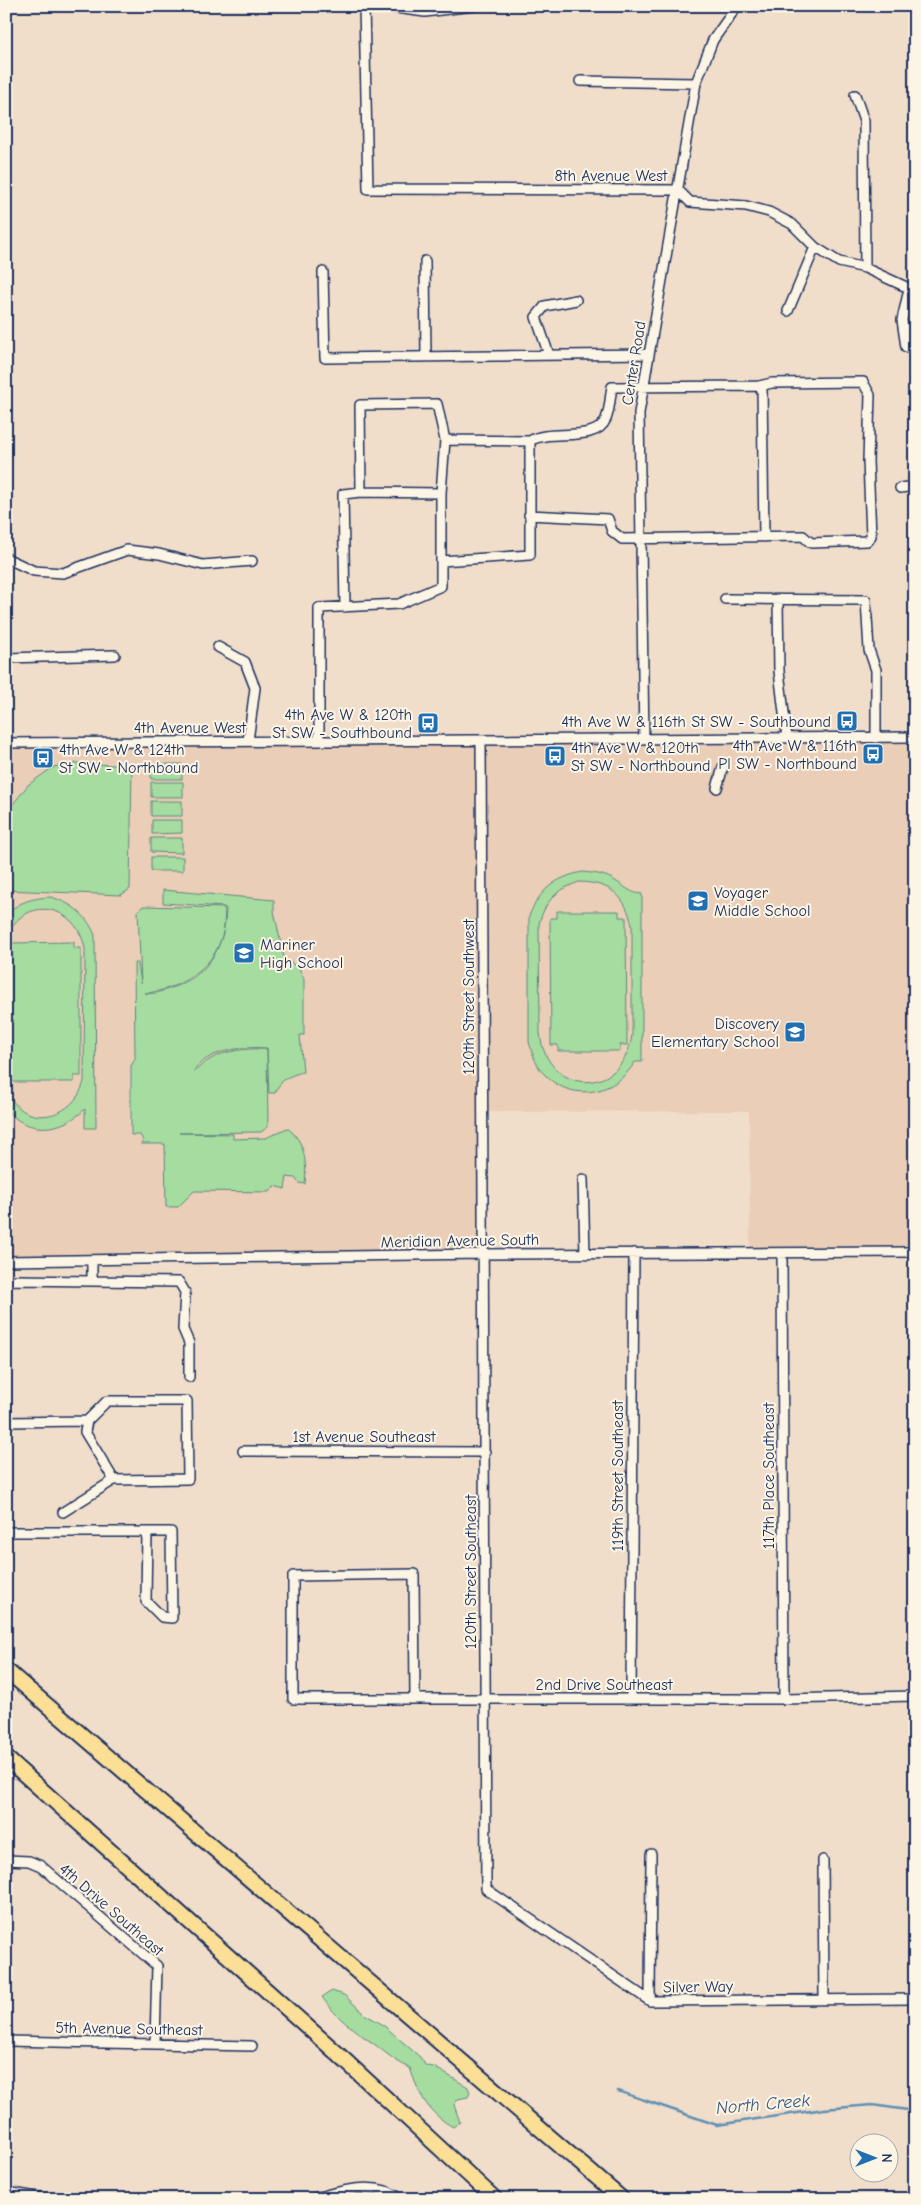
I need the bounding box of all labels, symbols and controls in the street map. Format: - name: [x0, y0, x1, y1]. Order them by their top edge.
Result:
- street label: 8th Avenue West: [555, 167, 668, 185]
- street label: Center Road: [618, 320, 650, 407]
- place label: 4th Ave W & 120th St SW - Southbound: [272, 706, 412, 742]
- bus stop icon: 4th Ave W & 116th St SW - Southbound: [835, 709, 859, 733]
- bus stop icon: 4th Ave W & 120th St SW - Southbound: [416, 711, 440, 735]
- place label: 4th Ave W & 116th St SW - Southbound: [561, 713, 831, 731]
- street label: 4th Avenue West: [134, 719, 247, 737]
- place label: 4th Ave W & 116th Pl SW - Northbound: [718, 737, 857, 773]
- place label: 4th Ave W & 120th St SW - Northbound: [571, 739, 711, 775]
- place label: 4th Ave W & 124th St SW - Northbound: [59, 741, 199, 777]
- bus stop icon: 4th Ave W & 116th Pl SW - Northbound: [861, 742, 885, 766]
- bus stop icon: 4th Ave W & 120th St SW - Northbound: [543, 744, 567, 768]
- bus stop icon: 4th Ave W & 124th St SW - Northbound: [31, 746, 55, 770]
- place label: Voyager Middle School: [714, 884, 810, 920]
- school or university icon: Voyager Middle School: [686, 889, 710, 913]
- street label: 120th Street Southwest: [460, 919, 478, 1075]
- place label: Mariner High School: [260, 936, 343, 972]
- school or university icon: Mariner High School: [232, 941, 256, 965]
- place label: Discovery Elementary School: [651, 1015, 780, 1051]
- school or university icon: Discovery Elementary School: [783, 1020, 807, 1044]
- street label: Meridian Avenue South: [381, 1231, 539, 1251]
- street label: 119th Street Southeast: [609, 1400, 627, 1552]
- street label: 117th Place Southeast: [760, 1402, 778, 1549]
- street label: 1st Avenue Southeast: [292, 1428, 436, 1446]
- street label: 120th Street Southeast: [462, 1494, 480, 1649]
- street label: 2nd Drive Southeast: [536, 1676, 673, 1694]
- street label: 4th Drive Southeast: [56, 1860, 167, 1960]
- street label: Silver Way: [663, 1977, 734, 1997]
- street label: 5th Avenue Southeast: [55, 2019, 203, 2039]
- water label: North Creek: [715, 2090, 811, 2119]
- north arrow: [848, 2132, 898, 2182]
- text: N: [878, 2153, 895, 2163]

